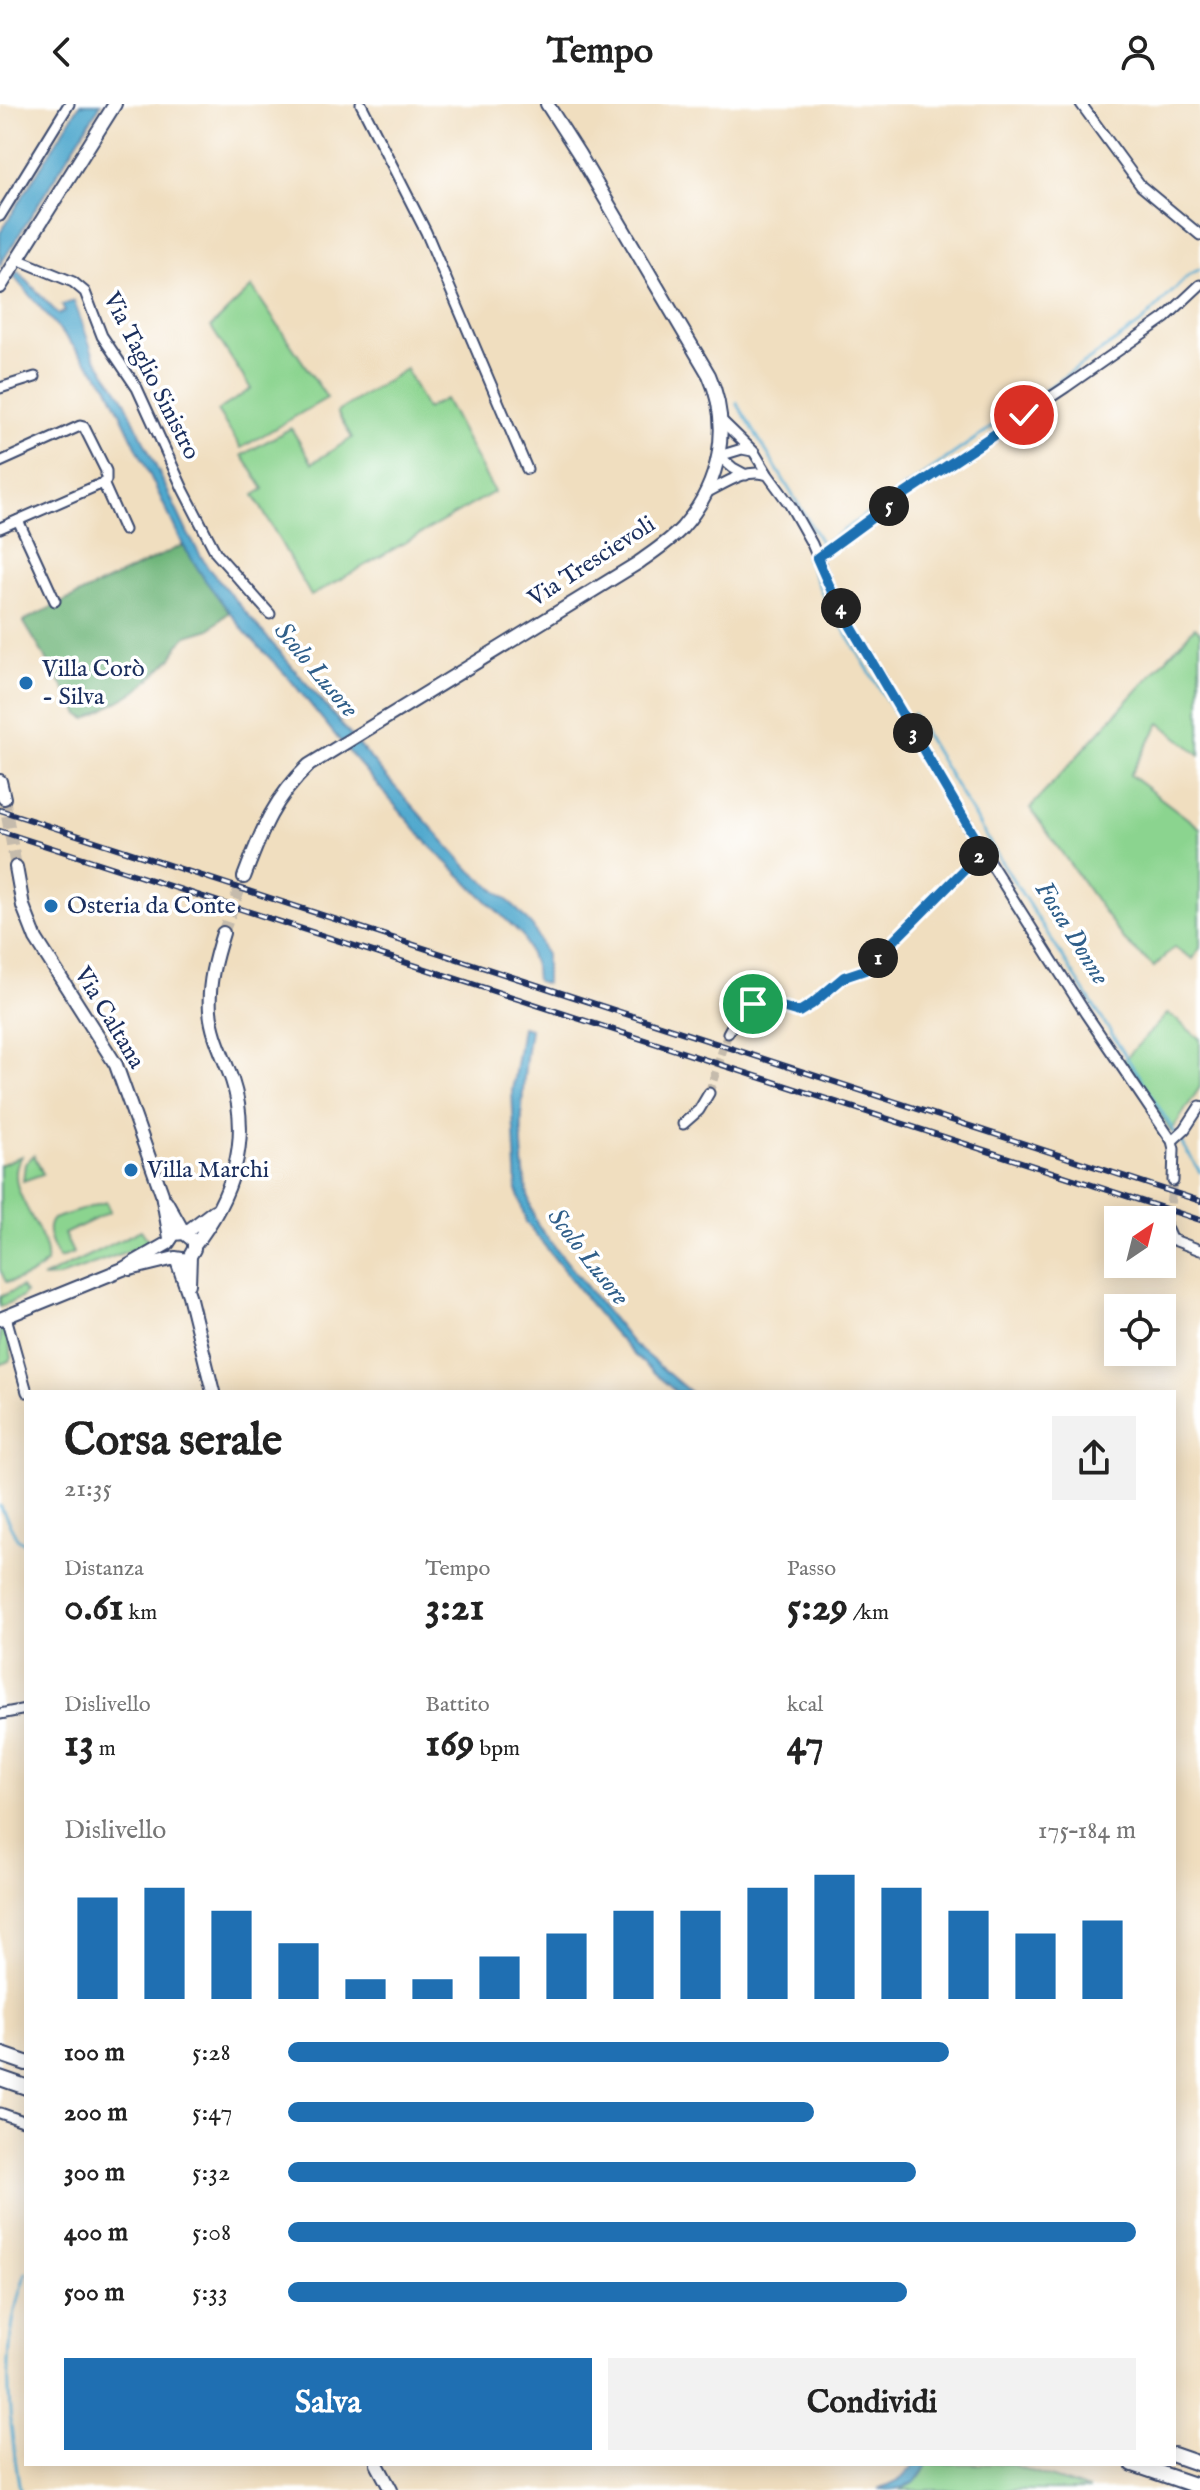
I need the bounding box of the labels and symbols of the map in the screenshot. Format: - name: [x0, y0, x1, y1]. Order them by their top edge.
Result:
- street label: Via Taglio Sinistro: [95, 286, 207, 465]
- pin: [990, 381, 1058, 449]
- pin: 5: [869, 486, 909, 526]
- street label: Via Trescievoli: [522, 509, 661, 615]
- pin: 4: [821, 588, 861, 628]
- water label: Scolo Lusore: [266, 615, 366, 725]
- place label: Villa Corò - Silva: [41, 654, 145, 713]
- marker: Villa Corò - Silva: [17, 674, 35, 692]
- pin: 3: [893, 713, 933, 753]
- pin: 2: [959, 836, 999, 876]
- water label: Fossa Donne: [1027, 875, 1117, 991]
- place label: Osteria da Conte: [67, 891, 236, 922]
- marker: Osteria da Conte: [42, 897, 60, 915]
- pin: 1: [858, 938, 898, 978]
- street label: Via Caltana: [66, 960, 152, 1075]
- pin: [719, 970, 787, 1038]
- place label: Villa Marchi: [146, 1155, 269, 1186]
- marker: Villa Marchi: [122, 1161, 140, 1179]
- water label: Scolo Lusore: [540, 1202, 637, 1313]
- north arrow: [1104, 1206, 1176, 1278]

